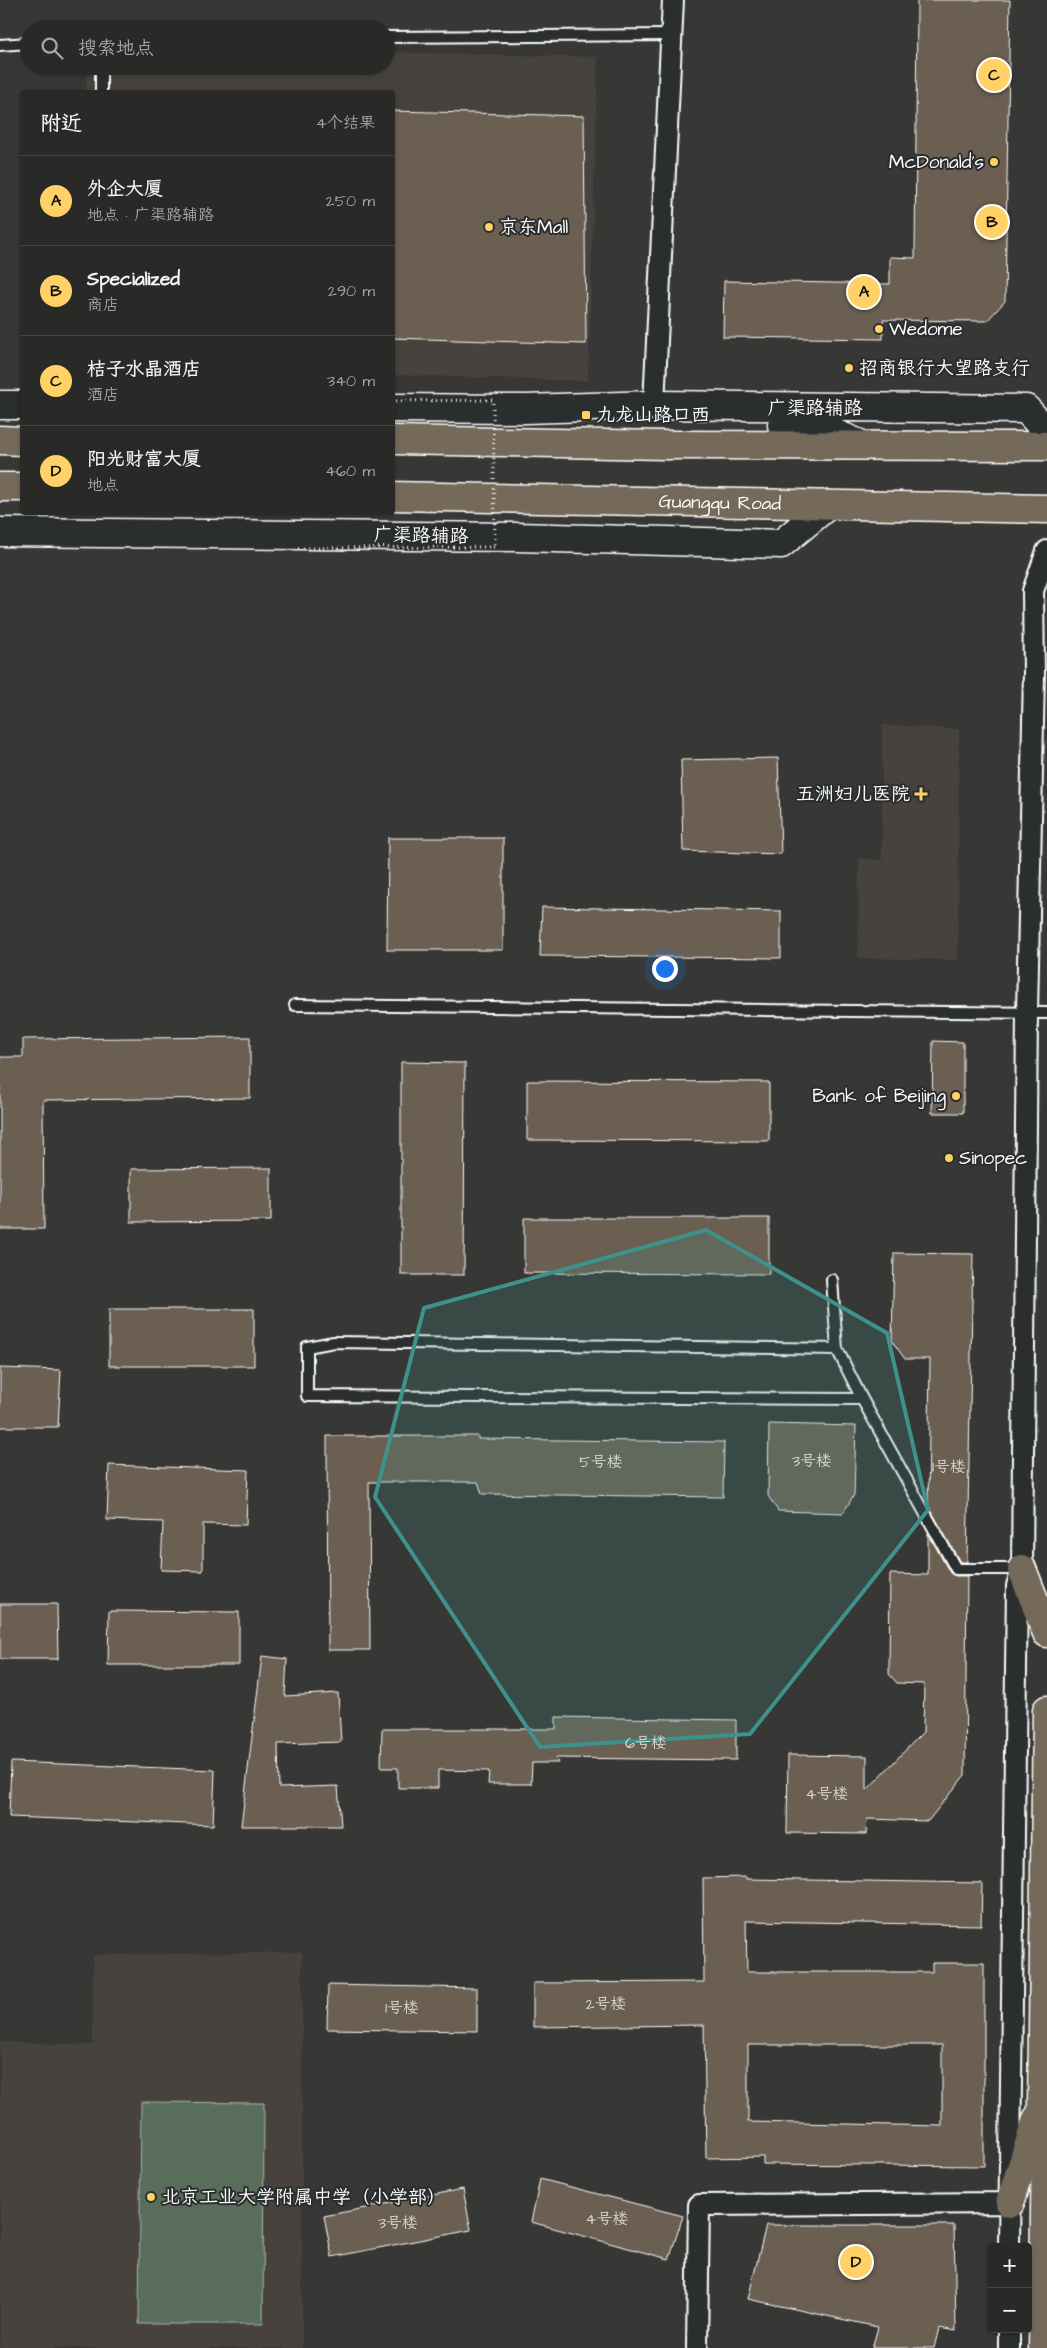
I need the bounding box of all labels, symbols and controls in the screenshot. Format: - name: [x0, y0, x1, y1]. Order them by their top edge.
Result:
- search box: [20, 20, 395, 75]
- icon: search: [38, 34, 66, 62]
- text: 搜索地点: [78, 35, 154, 62]
- pin: C: [978, 56, 1010, 94]
- text: 附近: [40, 109, 82, 138]
- text: 4个结果: [316, 112, 375, 134]
- place label: McDonald's: [889, 149, 984, 176]
- marker: McDonald's: [988, 156, 1000, 168]
- text: 外企大厦: [87, 176, 163, 203]
- text: A: [51, 190, 61, 212]
- text: 250 m: [326, 190, 375, 212]
- pin: B: [976, 203, 1008, 241]
- text: 地点 · 广渠路辅路: [87, 204, 214, 226]
- place label: 京东Mall: [499, 214, 568, 241]
- marker: 京东Mall: [483, 221, 495, 233]
- text: Specialized: [87, 266, 180, 293]
- pin: A: [848, 273, 880, 311]
- text: B: [50, 280, 62, 302]
- text: 290 m: [328, 280, 375, 302]
- text: 商店: [87, 294, 119, 316]
- place label: Wedome: [889, 316, 963, 343]
- marker: Wedome: [873, 323, 885, 335]
- place label: 招商银行大望路支行: [859, 355, 1030, 382]
- text: 桔子水晶酒店: [87, 356, 201, 383]
- marker: 招商银行大望路支行: [843, 362, 855, 374]
- text: C: [50, 370, 62, 392]
- text: 340 m: [327, 370, 375, 392]
- text: 酒店: [87, 384, 119, 406]
- street label: 广渠路辅路: [767, 395, 863, 422]
- place label: 九龙山路口西: [596, 402, 710, 429]
- marker: 九龙山路口西: [580, 409, 592, 421]
- text: 阳光财富大厦: [87, 446, 201, 473]
- text: D: [51, 460, 61, 482]
- text: 460 m: [325, 460, 375, 482]
- text: 地点: [87, 474, 119, 496]
- street label: Guangqu Road: [658, 488, 782, 517]
- street label: 广渠路辅路: [373, 522, 469, 550]
- place label: 五洲妇儿医院: [796, 781, 910, 808]
- marker: 五洲妇儿医院: [914, 787, 928, 801]
- your location: [652, 956, 678, 982]
- place label: Bank of Beijing: [812, 1083, 946, 1111]
- marker: Bank of Beijing: [950, 1090, 962, 1102]
- place label: Sinopec: [959, 1145, 1027, 1172]
- marker: Sinopec: [943, 1152, 955, 1164]
- house number: 3号楼: [792, 1450, 832, 1472]
- house number: 5号楼: [579, 1451, 623, 1473]
- house number: 1号楼: [932, 1456, 966, 1478]
- house number: 6号楼: [625, 1732, 667, 1754]
- house number: 4号楼: [806, 1783, 848, 1805]
- house number: 2号楼: [585, 1993, 627, 2015]
- house number: 1号楼: [385, 1997, 419, 2019]
- place label: 北京工业大学附属中学（小学部）: [161, 2184, 446, 2211]
- marker: 北京工业大学附属中学（小学部）: [145, 2191, 157, 2203]
- house number: 4号楼: [586, 2208, 628, 2230]
- house number: 3号楼: [378, 2212, 418, 2234]
- pin: D: [840, 2243, 872, 2281]
- map controls: [987, 2243, 1032, 2333]
- button: +: [987, 2243, 1032, 2288]
- button: −: [987, 2288, 1032, 2333]

